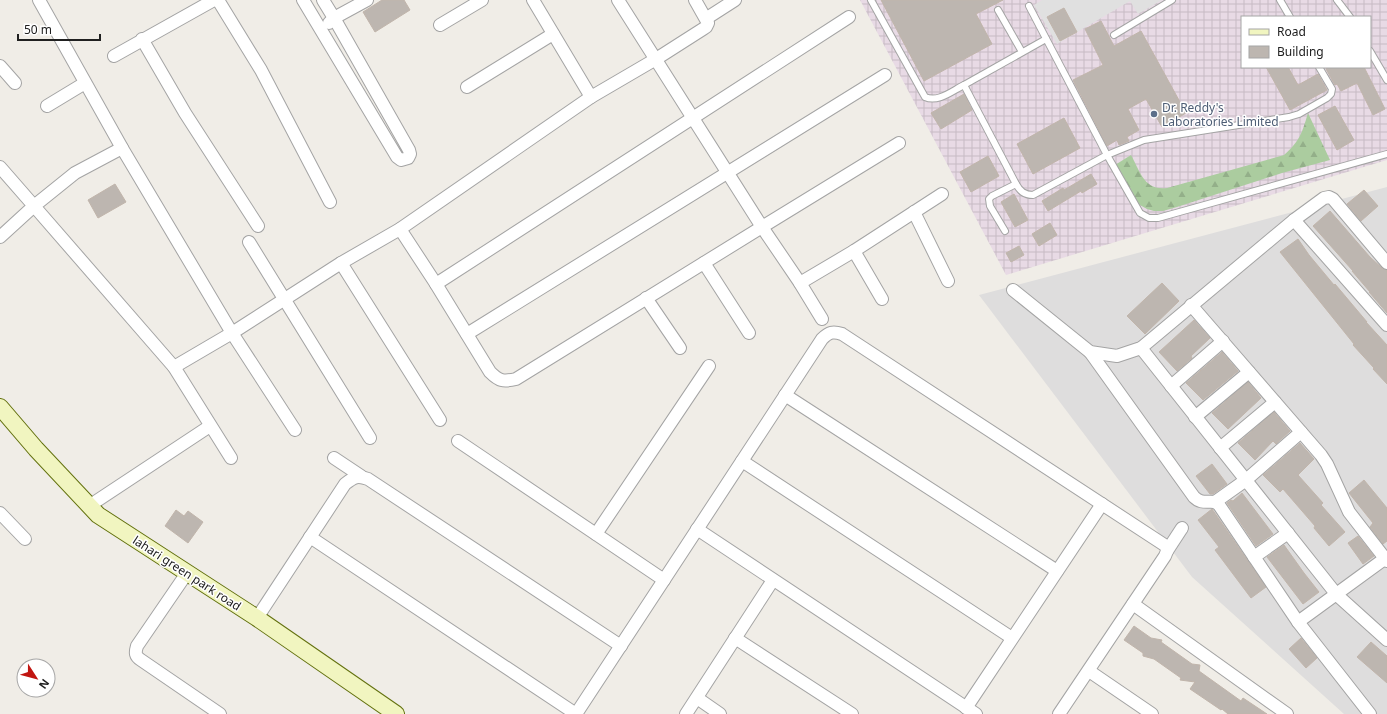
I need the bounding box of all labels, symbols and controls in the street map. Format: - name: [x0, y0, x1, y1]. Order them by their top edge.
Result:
- scale bar: [18, 16, 100, 42]
- legend: [1241, 16, 1371, 68]
- text: 50 m: [24, 21, 52, 38]
- text: Road: [1277, 23, 1306, 40]
- text: Building: [1277, 43, 1324, 60]
- place label: Dr. Reddy's Laboratories Limited: [1162, 99, 1279, 130]
- marker: Dr. Reddy's Laboratories Limited: [1149, 109, 1159, 119]
- street label: lahari green park road: [130, 532, 244, 614]
- north arrow: [16, 658, 56, 698]
- text: N: [36, 676, 53, 692]

